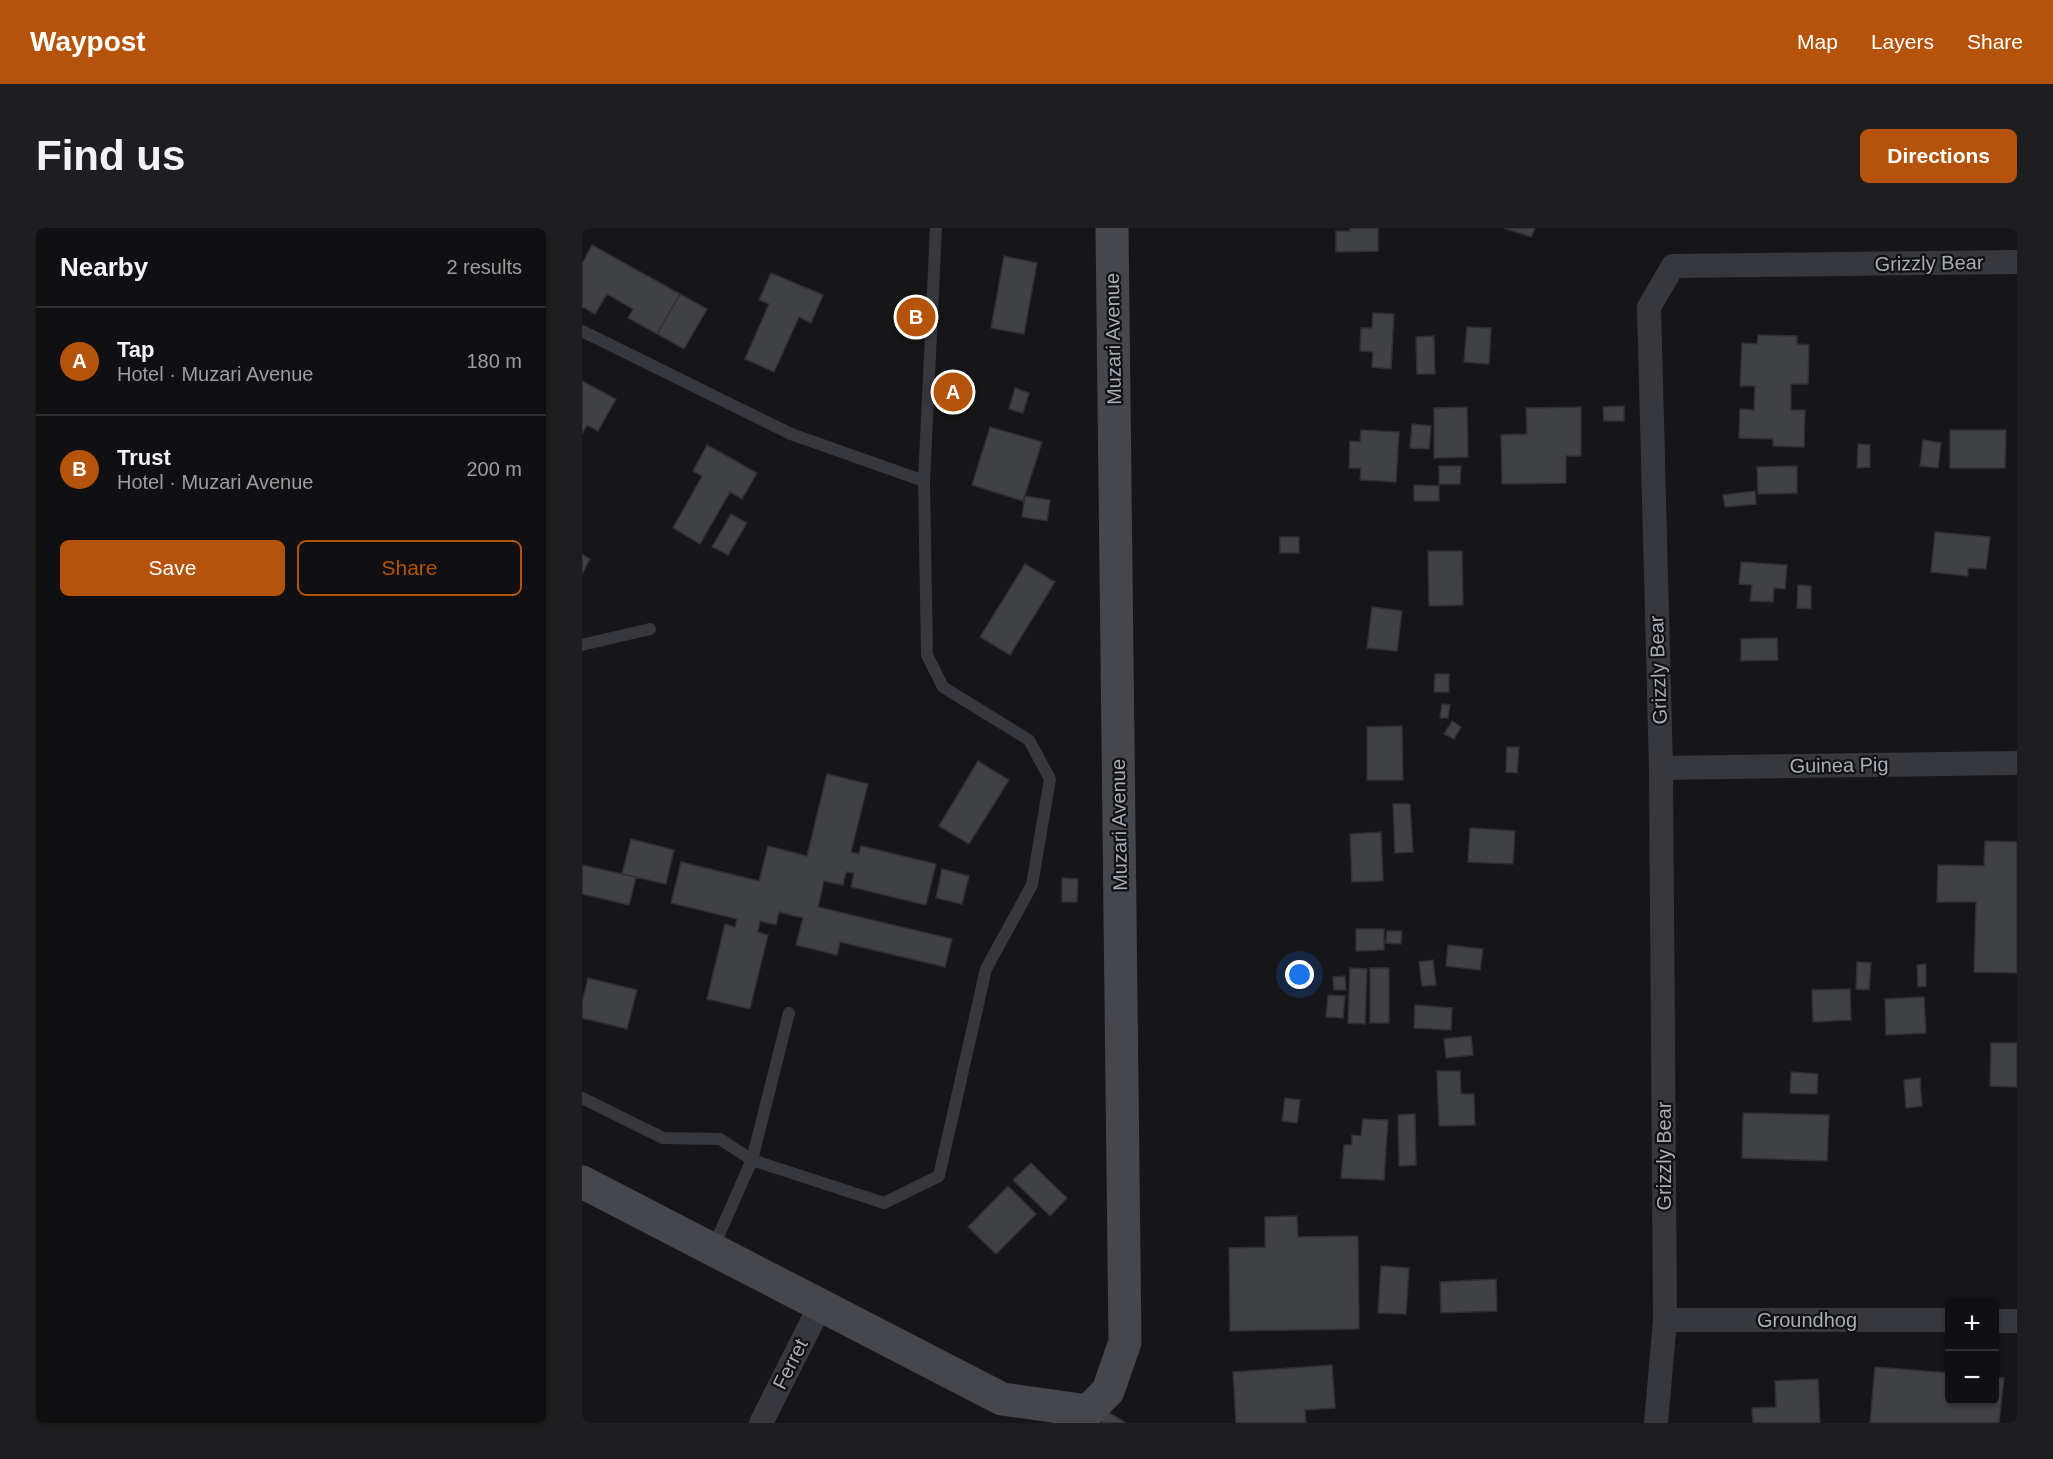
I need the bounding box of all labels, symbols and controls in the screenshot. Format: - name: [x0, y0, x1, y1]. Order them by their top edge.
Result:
- text: Waypost: [30, 26, 146, 57]
- text: Map: [1797, 30, 1838, 53]
- text: Layers: [1871, 30, 1934, 53]
- text: Share: [1967, 30, 2023, 53]
- button: Directions: [1860, 129, 2017, 183]
- text: Find us: [36, 132, 185, 179]
- street label: Grizzly Bear: [1874, 251, 1984, 275]
- text: Nearby: [60, 252, 148, 282]
- text: 2 results: [446, 256, 522, 278]
- street label: Muzari Avenue: [1101, 273, 1125, 405]
- pin: B: [896, 294, 936, 340]
- text: Tap: [117, 337, 154, 362]
- text: A: [72, 350, 87, 372]
- text: 180 m: [466, 350, 522, 372]
- text: Hotel · Muzari Avenue: [117, 363, 313, 385]
- pin: A: [934, 370, 973, 414]
- text: Trust: [117, 445, 171, 470]
- text: B: [72, 458, 87, 480]
- text: 200 m: [466, 458, 522, 480]
- text: Hotel · Muzari Avenue: [117, 471, 313, 493]
- button: Save: [60, 540, 285, 596]
- button: Share: [297, 540, 522, 596]
- street label: Grizzly Bear: [1645, 615, 1671, 725]
- street label: Guinea Pig: [1789, 753, 1889, 777]
- street label: Muzari Avenue: [1107, 759, 1131, 891]
- your location: [1285, 960, 1314, 989]
- street label: Grizzly Bear: [1653, 1101, 1675, 1210]
- map controls: [1945, 1297, 1999, 1405]
- button: +: [1945, 1297, 1999, 1351]
- street label: Groundhog: [1757, 1309, 1857, 1331]
- street label: Ferret: [768, 1335, 812, 1393]
- button: −: [1945, 1351, 1999, 1405]

